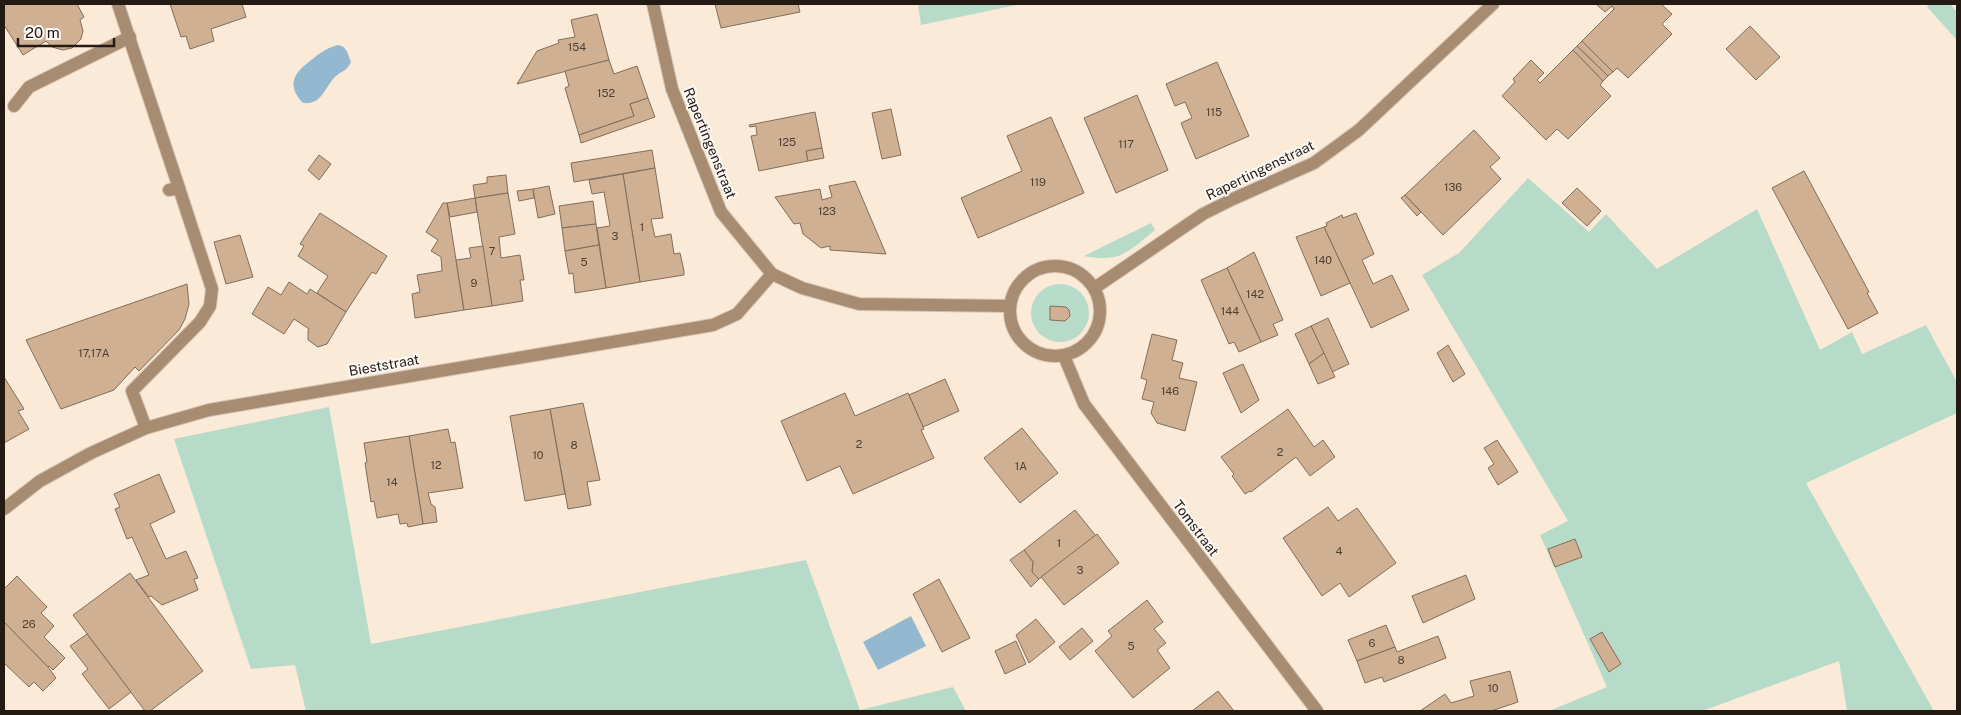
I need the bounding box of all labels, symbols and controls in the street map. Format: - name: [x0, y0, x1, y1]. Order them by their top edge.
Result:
- scale bar: [18, 15, 114, 47]
- text: 20 m: [25, 24, 60, 41]
- house number: 154: [568, 41, 586, 53]
- street label: Rapertingenstraat: [680, 85, 740, 201]
- house number: 152: [597, 87, 615, 99]
- house number: 115: [1206, 106, 1222, 118]
- house number: 125: [778, 136, 796, 148]
- street label: Rapertingenstraat: [1203, 137, 1317, 203]
- house number: 117: [1118, 138, 1134, 150]
- house number: 119: [1030, 176, 1046, 188]
- house number: 136: [1444, 181, 1462, 193]
- house number: 123: [818, 205, 836, 217]
- house number: 1: [640, 221, 644, 233]
- house number: 3: [612, 230, 619, 242]
- house number: 7: [489, 245, 496, 257]
- house number: 140: [1314, 254, 1332, 266]
- house number: 5: [580, 256, 588, 268]
- house number: 9: [471, 277, 478, 289]
- house number: 142: [1246, 288, 1264, 300]
- house number: 144: [1221, 305, 1239, 317]
- house number: 17,17A: [78, 347, 110, 359]
- street label: Bieststraat: [348, 351, 420, 379]
- house number: 146: [1161, 385, 1179, 397]
- house number: 2: [856, 438, 863, 450]
- house number: 8: [570, 439, 578, 451]
- house number: 2: [1277, 446, 1284, 458]
- house number: 10: [532, 449, 544, 461]
- house number: 12: [430, 459, 442, 471]
- house number: 1A: [1015, 460, 1027, 472]
- house number: 14: [386, 476, 398, 488]
- street label: Tomstraat: [1170, 497, 1222, 559]
- house number: 1: [1057, 537, 1061, 549]
- house number: 4: [1336, 545, 1343, 557]
- house number: 3: [1077, 564, 1084, 576]
- house number: 26: [22, 618, 36, 630]
- house number: 6: [1369, 637, 1376, 649]
- house number: 5: [1127, 640, 1135, 652]
- house number: 8: [1397, 654, 1405, 666]
- house number: 10: [1487, 682, 1499, 694]

